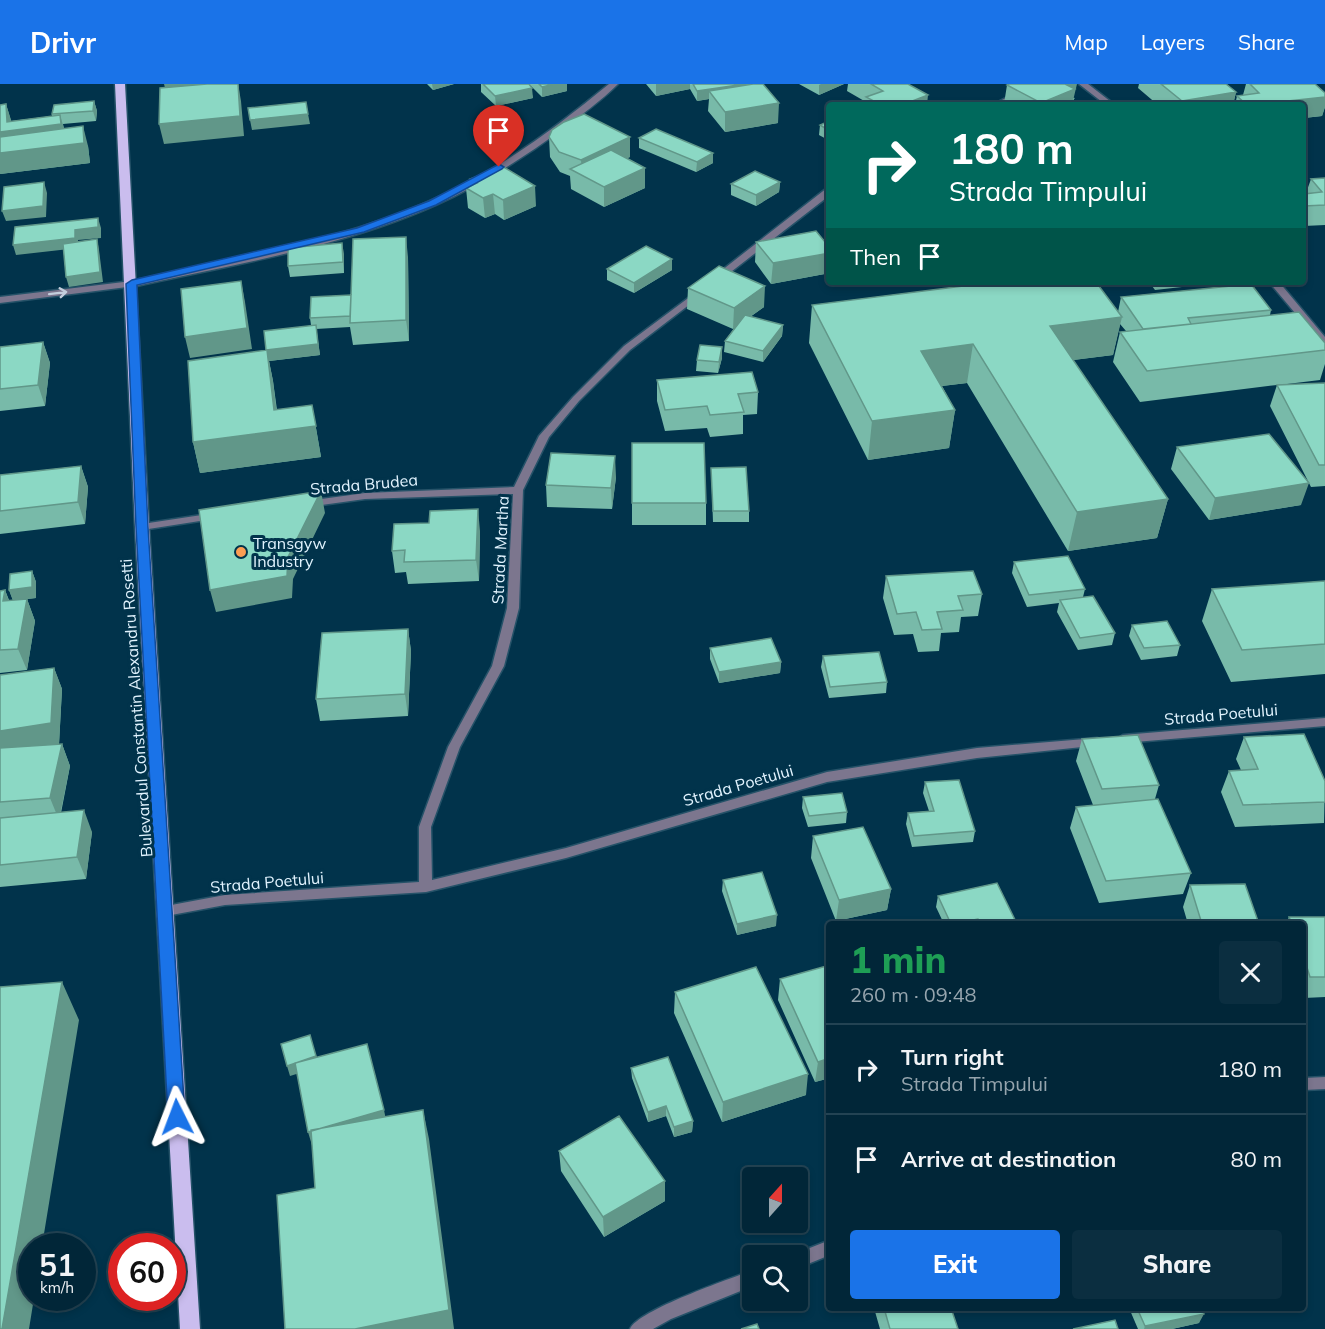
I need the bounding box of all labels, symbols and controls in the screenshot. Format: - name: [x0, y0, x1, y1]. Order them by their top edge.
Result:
- text: Drivr: [30, 25, 96, 60]
- text: Map: [1065, 29, 1108, 55]
- text: Layers: [1141, 29, 1205, 55]
- text: Share: [1238, 29, 1295, 55]
- pin: [473, 105, 524, 167]
- icon: arrive: [482, 114, 515, 147]
- text: 180 m: [949, 122, 1074, 175]
- icon: right: [850, 126, 928, 204]
- text: Strada Timpului: [949, 174, 1147, 208]
- icon: arrive: [913, 240, 946, 273]
- text: Then: [850, 243, 901, 271]
- one-way arrow: [48, 287, 67, 298]
- street label: Strada Brudea: [309, 469, 419, 499]
- street label: Strada Martha: [487, 495, 513, 605]
- place label: Transgyw Industry: [253, 533, 326, 571]
- marker: Transgyw Industry: [234, 545, 248, 559]
- street label: Bulevardul Constantin Alexandru Rosetti: [116, 558, 156, 858]
- street label: Strada Poetului: [1163, 699, 1279, 729]
- street label: Strada Poetului: [681, 760, 795, 810]
- street label: Strada Poetului: [209, 867, 325, 897]
- text: 1 min: [850, 937, 946, 982]
- button: close: [1219, 941, 1282, 1004]
- text: 260 m · 09:48: [850, 982, 976, 1007]
- text: Turn right: [901, 1043, 1004, 1071]
- icon: right: [850, 1053, 883, 1086]
- text: 180 m: [1217, 1055, 1282, 1083]
- text: Strada Timpului: [901, 1071, 1048, 1096]
- position arrow: [145, 1085, 209, 1149]
- icon: arrive: [850, 1143, 883, 1176]
- text: Arrive at destination: [901, 1145, 1116, 1173]
- text: 80 m: [1231, 1145, 1282, 1173]
- north arrow: [742, 1167, 808, 1233]
- map controls: [742, 1167, 808, 1311]
- button: Exit: [850, 1230, 1060, 1299]
- button: Share: [1072, 1230, 1282, 1299]
- speed limit sign: 60: [108, 1233, 186, 1311]
- button: search: [742, 1245, 808, 1311]
- text: 51: [39, 1246, 75, 1284]
- text: km/h: [40, 1278, 74, 1297]

